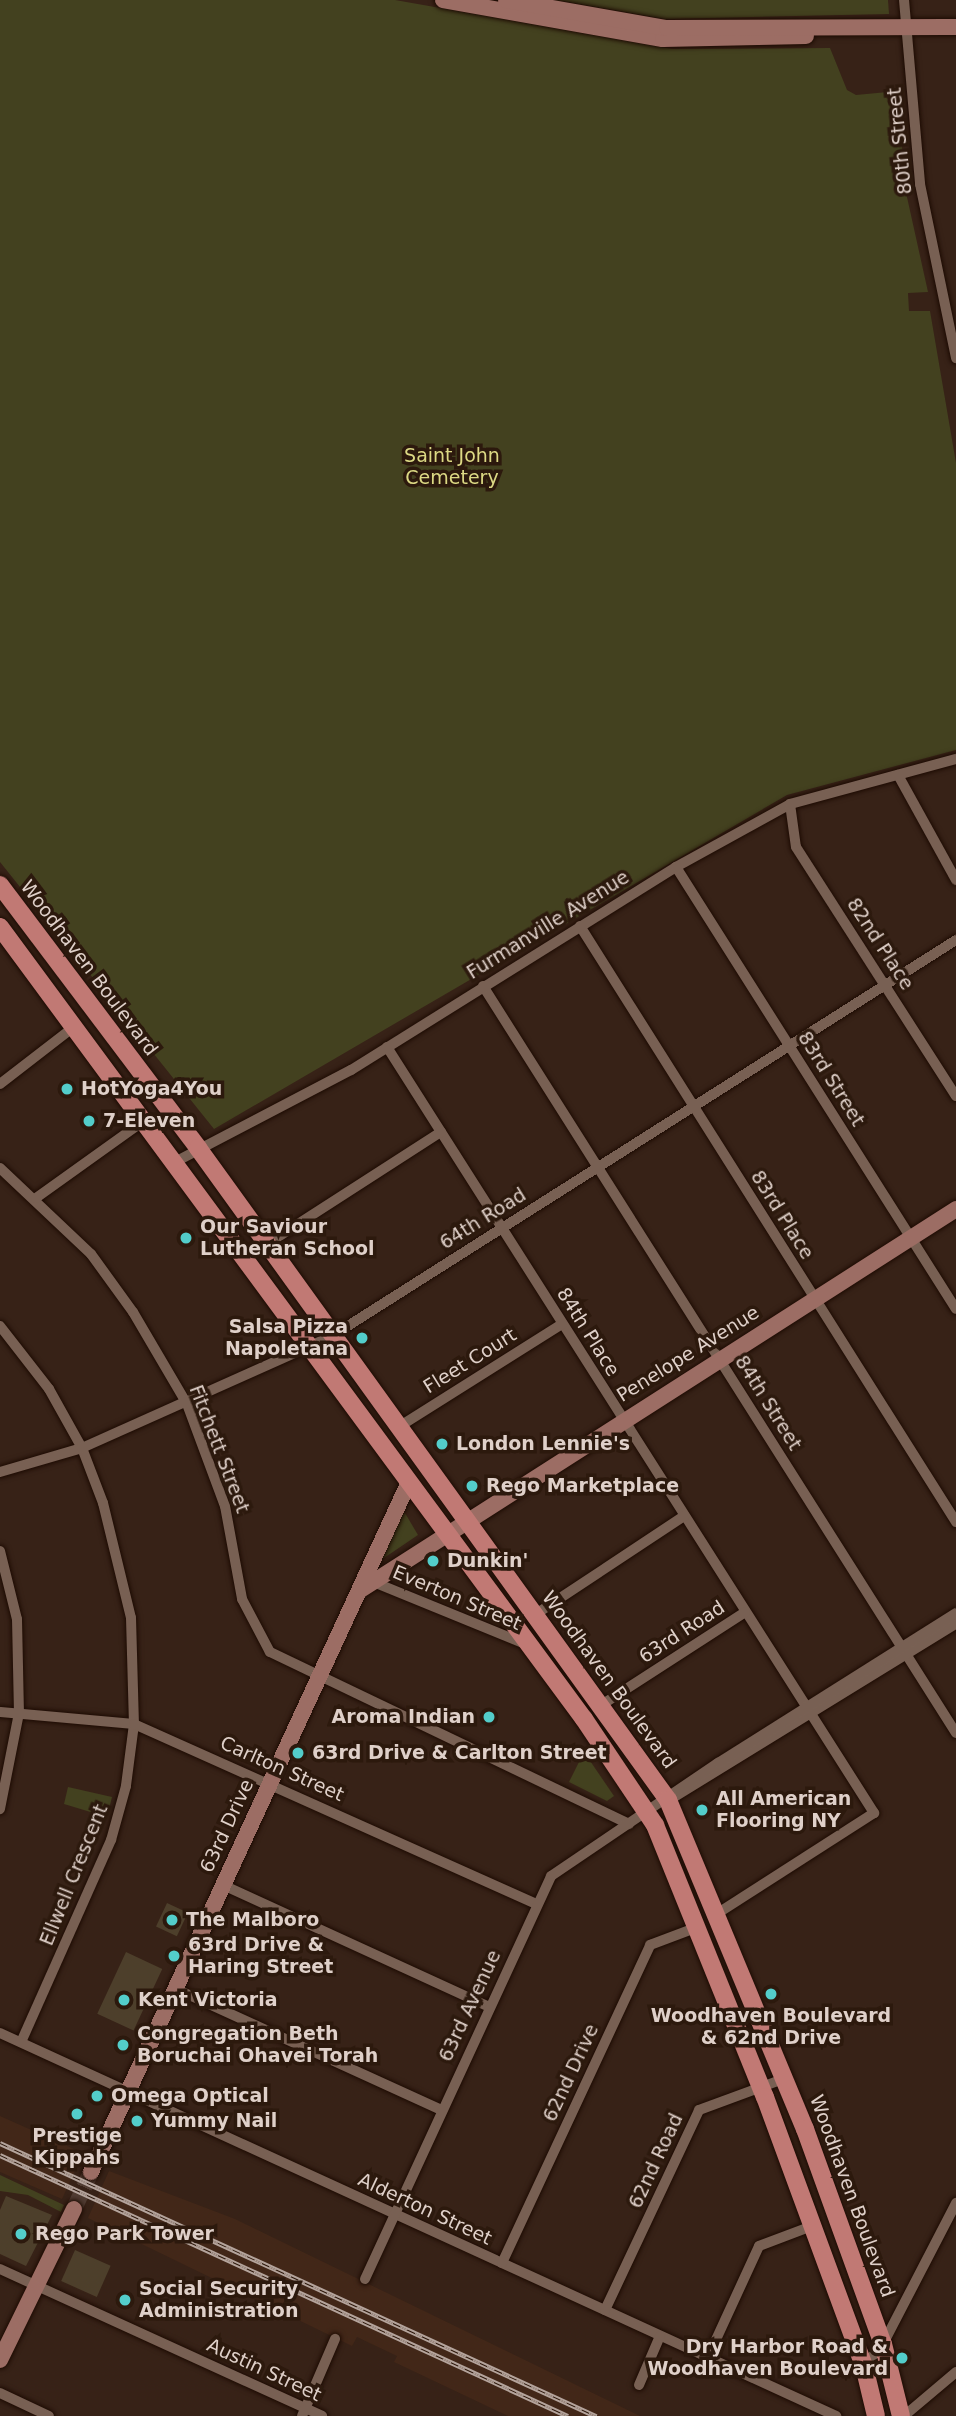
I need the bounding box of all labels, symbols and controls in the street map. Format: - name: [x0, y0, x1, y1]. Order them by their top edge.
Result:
- street label: 80th Street: [883, 86, 917, 196]
- park label: Saint John Cemetery: [404, 445, 500, 489]
- street label: Furmanville Avenue: [463, 866, 633, 984]
- street label: Woodhaven Boulevard: [16, 876, 162, 1060]
- street label: 82nd Place: [842, 894, 918, 994]
- street label: 83rd Street: [793, 1027, 869, 1131]
- place label: HotYoga4You: [81, 1078, 222, 1100]
- marker: HotYoga4You: [59, 1081, 75, 1097]
- place label: 7-Eleven: [103, 1110, 195, 1132]
- marker: 7-Eleven: [81, 1113, 97, 1129]
- street label: 83rd Place: [746, 1166, 818, 1264]
- street label: 64th Road: [436, 1184, 530, 1254]
- place label: Our Saviour Lutheran School: [200, 1216, 375, 1260]
- marker: Our Saviour Lutheran School: [178, 1230, 194, 1246]
- street label: 84th Place: [552, 1283, 624, 1381]
- street label: Penelope Avenue: [613, 1301, 763, 1407]
- place label: Salsa Pizza Napoletana: [225, 1316, 348, 1360]
- street label: Fleet Court: [419, 1323, 521, 1399]
- marker: Salsa Pizza Napoletana: [354, 1330, 370, 1346]
- street label: 84th Street: [730, 1351, 806, 1455]
- street label: Fitchett Street: [184, 1382, 254, 1516]
- place label: London Lennie's: [456, 1433, 630, 1455]
- marker: London Lennie's: [434, 1436, 450, 1452]
- place label: Rego Marketplace: [486, 1475, 679, 1497]
- marker: Rego Marketplace: [464, 1478, 480, 1494]
- place label: Dunkin': [447, 1550, 528, 1572]
- marker: Dunkin': [425, 1553, 441, 1569]
- street label: Everton Street: [389, 1561, 525, 1635]
- street label: Woodhaven Boulevard: [537, 1587, 681, 1773]
- street label: 63rd Road: [635, 1596, 729, 1668]
- place label: Aroma Indian: [332, 1706, 475, 1728]
- marker: Aroma Indian: [481, 1709, 497, 1725]
- street label: Carlton Street: [217, 1732, 347, 1806]
- place label: 63rd Drive & Carlton Street: [312, 1742, 607, 1764]
- marker: 63rd Drive & Carlton Street: [290, 1745, 306, 1761]
- street label: 63rd Drive: [195, 1776, 259, 1876]
- place label: All American Flooring NY: [716, 1788, 851, 1832]
- street label: Ellwell Crescent: [35, 1801, 113, 1949]
- marker: All American Flooring NY: [694, 1802, 710, 1818]
- place label: The Malboro: [186, 1909, 319, 1931]
- marker: The Malboro: [164, 1912, 180, 1928]
- place label: 63rd Drive & Haring Street: [188, 1934, 333, 1978]
- street label: 63rd Avenue: [434, 1947, 506, 2065]
- marker: 63rd Drive & Haring Street: [166, 1948, 182, 1964]
- marker: Woodhaven Boulevard & 62nd Drive: [763, 1986, 779, 2002]
- place label: Kent Victoria: [138, 1989, 277, 2011]
- marker: Kent Victoria: [116, 1992, 132, 2008]
- place label: Woodhaven Boulevard & 62nd Drive: [651, 2005, 891, 2049]
- street label: 62nd Drive: [538, 2021, 604, 2125]
- place label: Congregation Beth Boruchai Ohavei Torah: [137, 2023, 378, 2067]
- marker: Congregation Beth Boruchai Ohavei Torah: [115, 2037, 131, 2053]
- place label: Omega Optical: [111, 2085, 269, 2107]
- marker: Omega Optical: [89, 2088, 105, 2104]
- street label: Woodhaven Boulevard: [805, 2092, 899, 2300]
- marker: Prestige Kippahs: [69, 2106, 85, 2122]
- place label: Yummy Nail: [151, 2110, 277, 2132]
- street label: 62nd Road: [624, 2110, 688, 2212]
- marker: Yummy Nail: [129, 2113, 145, 2129]
- place label: Prestige Kippahs: [32, 2125, 122, 2169]
- street label: Alderton Street: [355, 2168, 495, 2250]
- place label: Rego Park Tower: [35, 2223, 214, 2245]
- marker: Rego Park Tower: [13, 2226, 29, 2242]
- place label: Social Security Administration: [139, 2278, 298, 2322]
- marker: Social Security Administration: [117, 2292, 133, 2308]
- street label: Austin Street: [203, 2334, 325, 2406]
- place label: Dry Harbor Road & Woodhaven Boulevard: [648, 2336, 888, 2380]
- marker: Dry Harbor Road & Woodhaven Boulevard: [894, 2350, 910, 2366]

